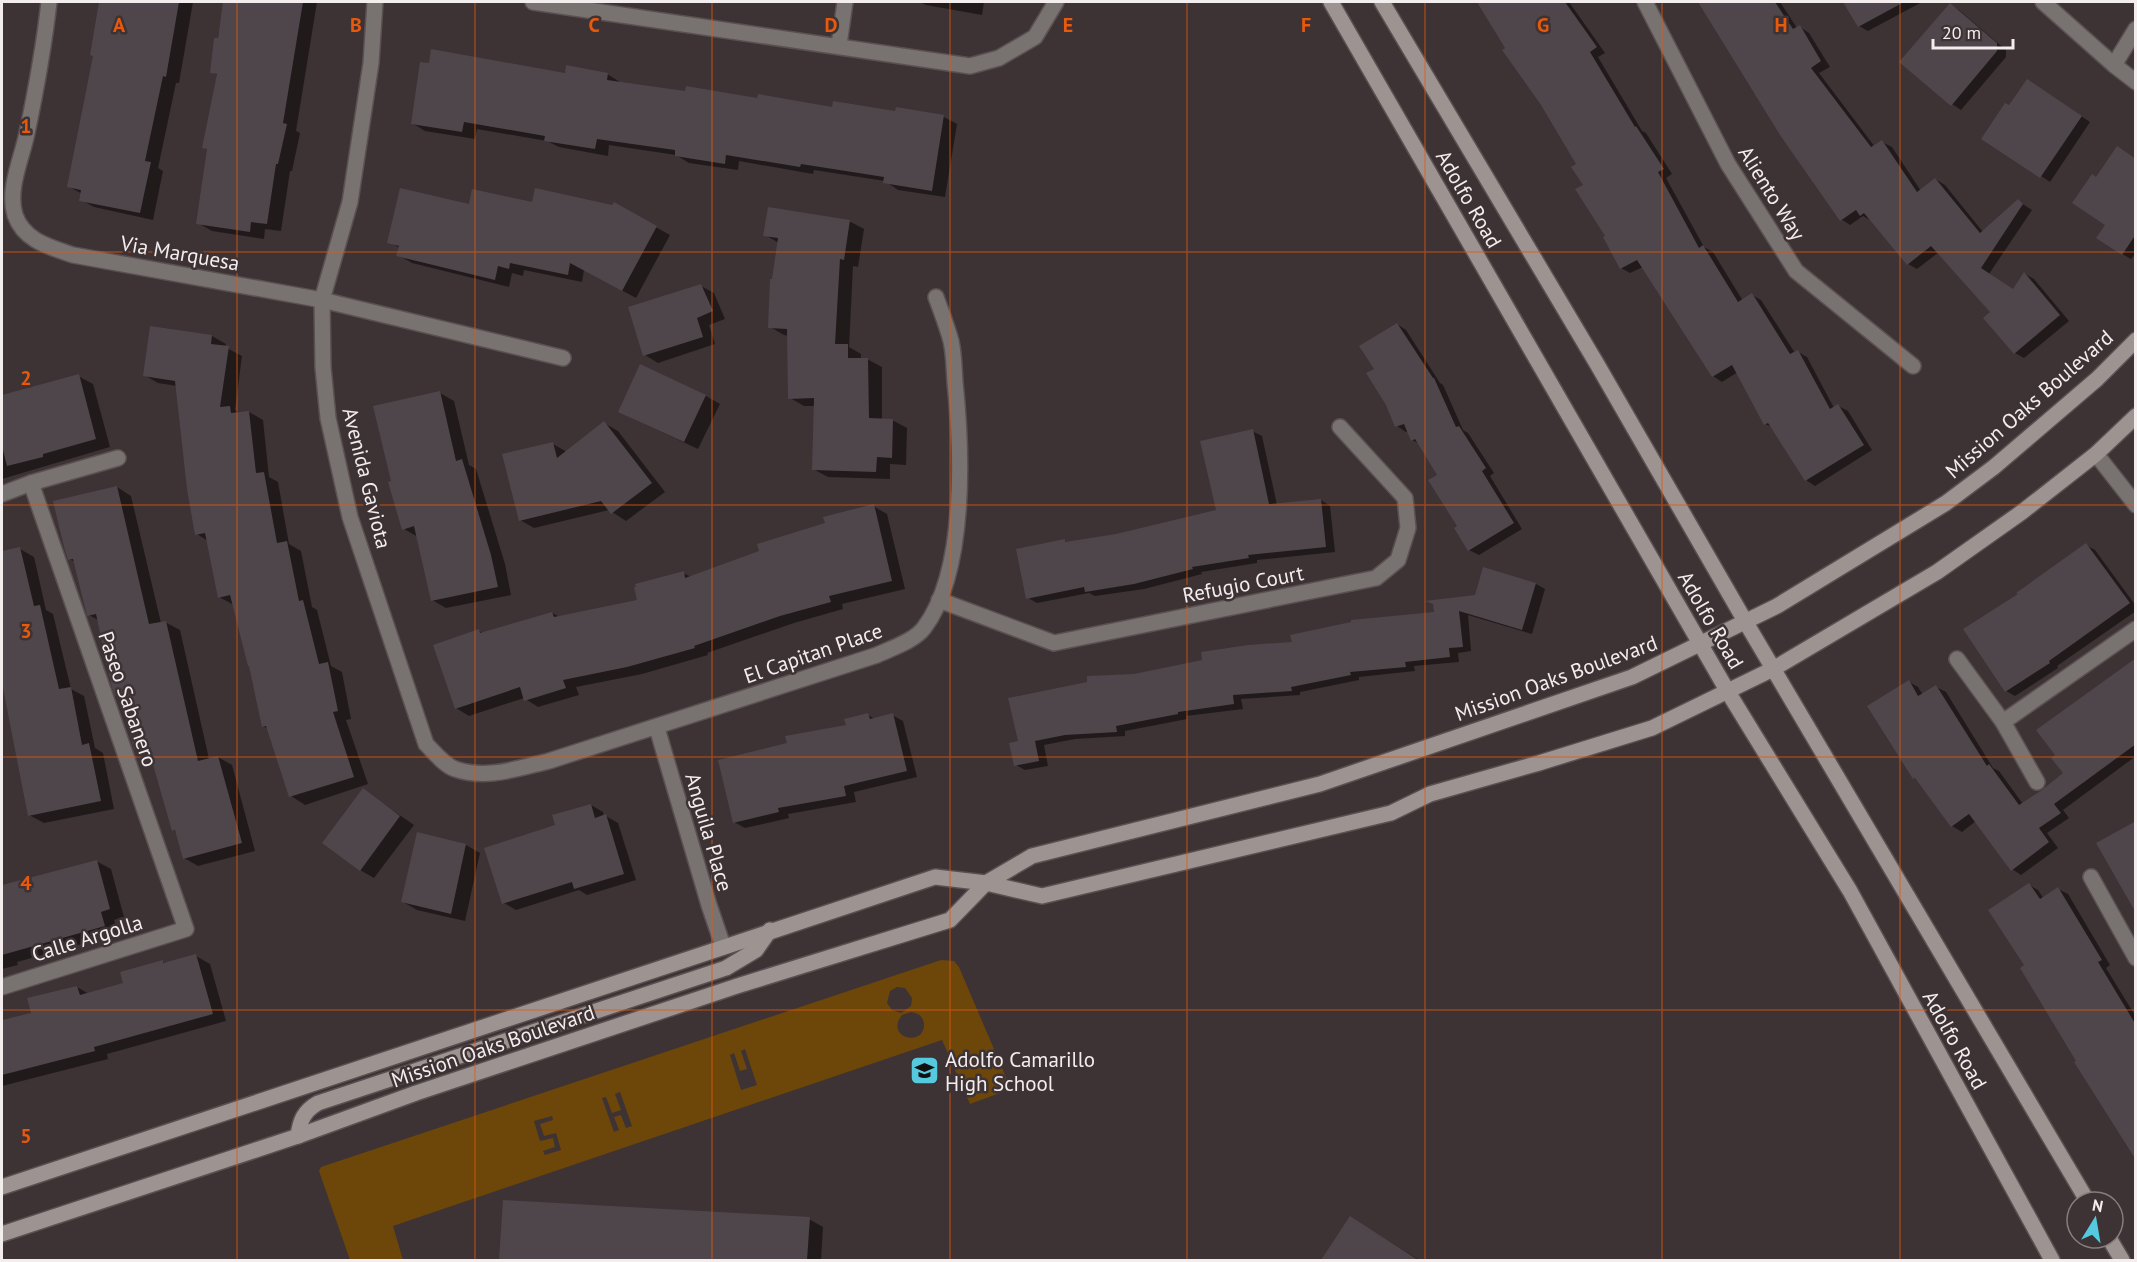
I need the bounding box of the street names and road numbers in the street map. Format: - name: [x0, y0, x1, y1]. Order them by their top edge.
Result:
- street label: Aliento Way: [1732, 141, 1812, 245]
- street label: Adolfo Road: [1430, 145, 1508, 253]
- street label: Via Marquesa: [117, 229, 242, 277]
- street label: Mission Oaks Boulevard: [1940, 324, 2118, 484]
- street label: Avenida Gaviota: [336, 405, 398, 551]
- street label: Refugio Court: [1180, 559, 1306, 609]
- street label: Adolfo Road: [1672, 566, 1750, 674]
- street label: El Capitan Place: [740, 617, 886, 689]
- street label: Paseo Sabanero: [92, 628, 164, 770]
- street label: Mission Oaks Boulevard: [1451, 629, 1661, 727]
- street label: Anguila Place: [679, 770, 739, 894]
- street label: Calle Argolla: [28, 908, 146, 968]
- street label: Adolfo Road: [1917, 986, 1993, 1094]
- street label: Mission Oaks Boulevard: [388, 999, 598, 1093]

